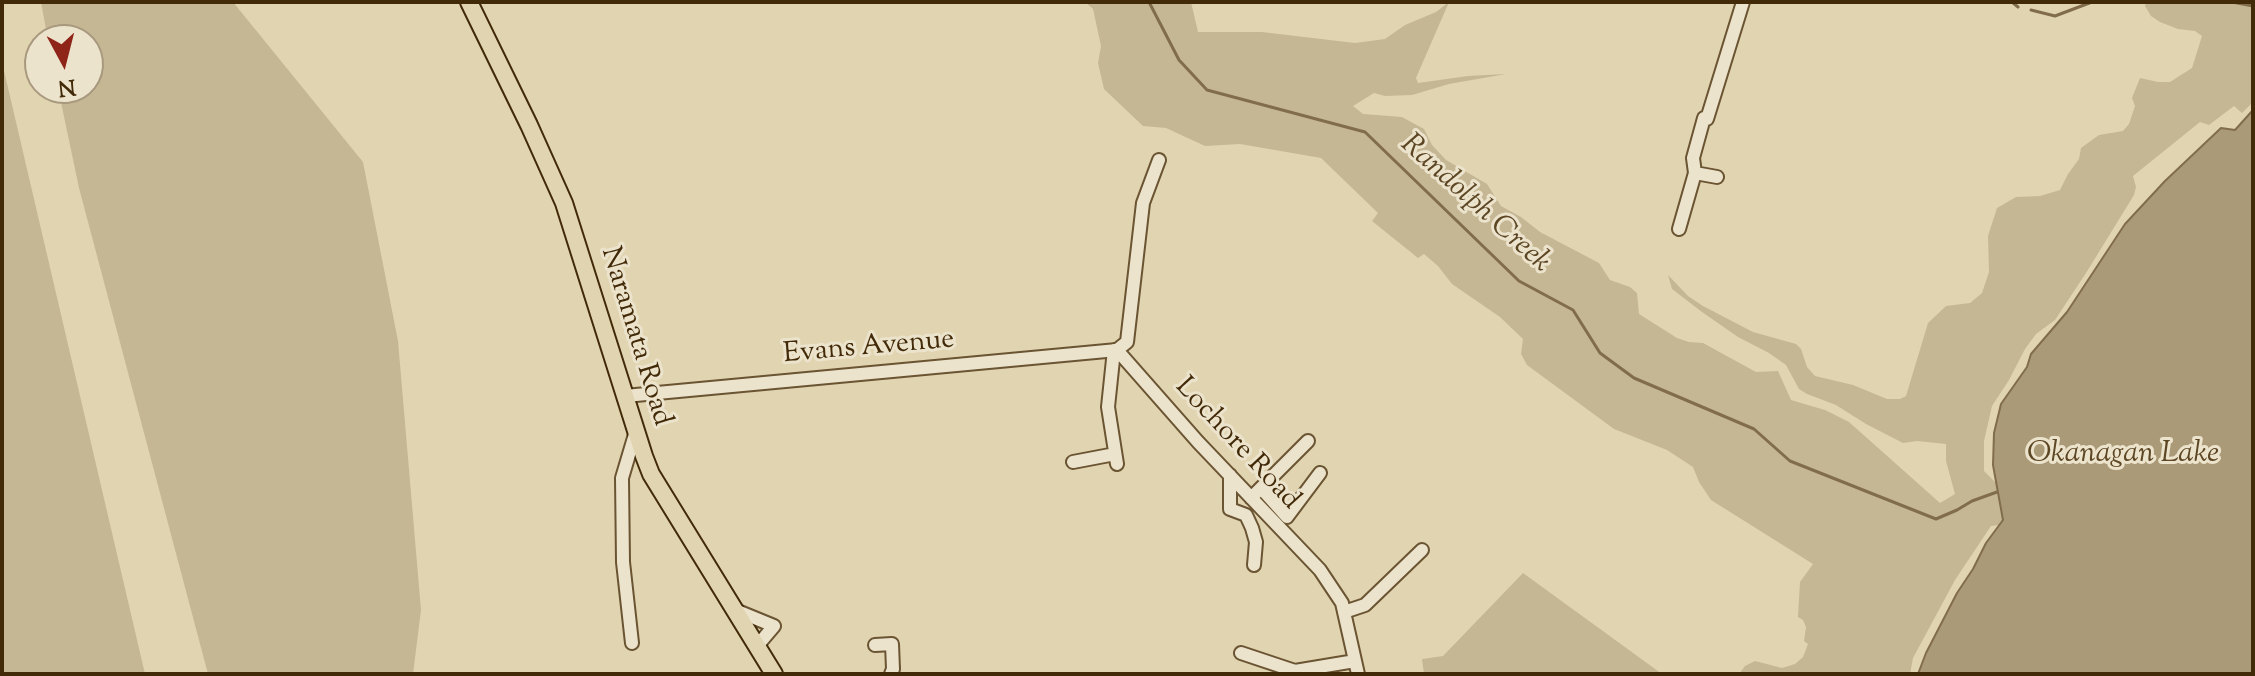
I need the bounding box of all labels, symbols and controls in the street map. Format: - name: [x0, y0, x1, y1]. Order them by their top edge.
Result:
- north arrow: [24, 24, 104, 104]
- text: N: [56, 69, 77, 103]
- water label: Randolph Creek: [1391, 128, 1557, 282]
- street label: Naramata Road: [591, 243, 677, 431]
- street label: Evans Avenue: [782, 325, 956, 373]
- street label: Lochore Road: [1166, 372, 1306, 518]
- water label: Okanagan Lake: [2027, 438, 2219, 474]

